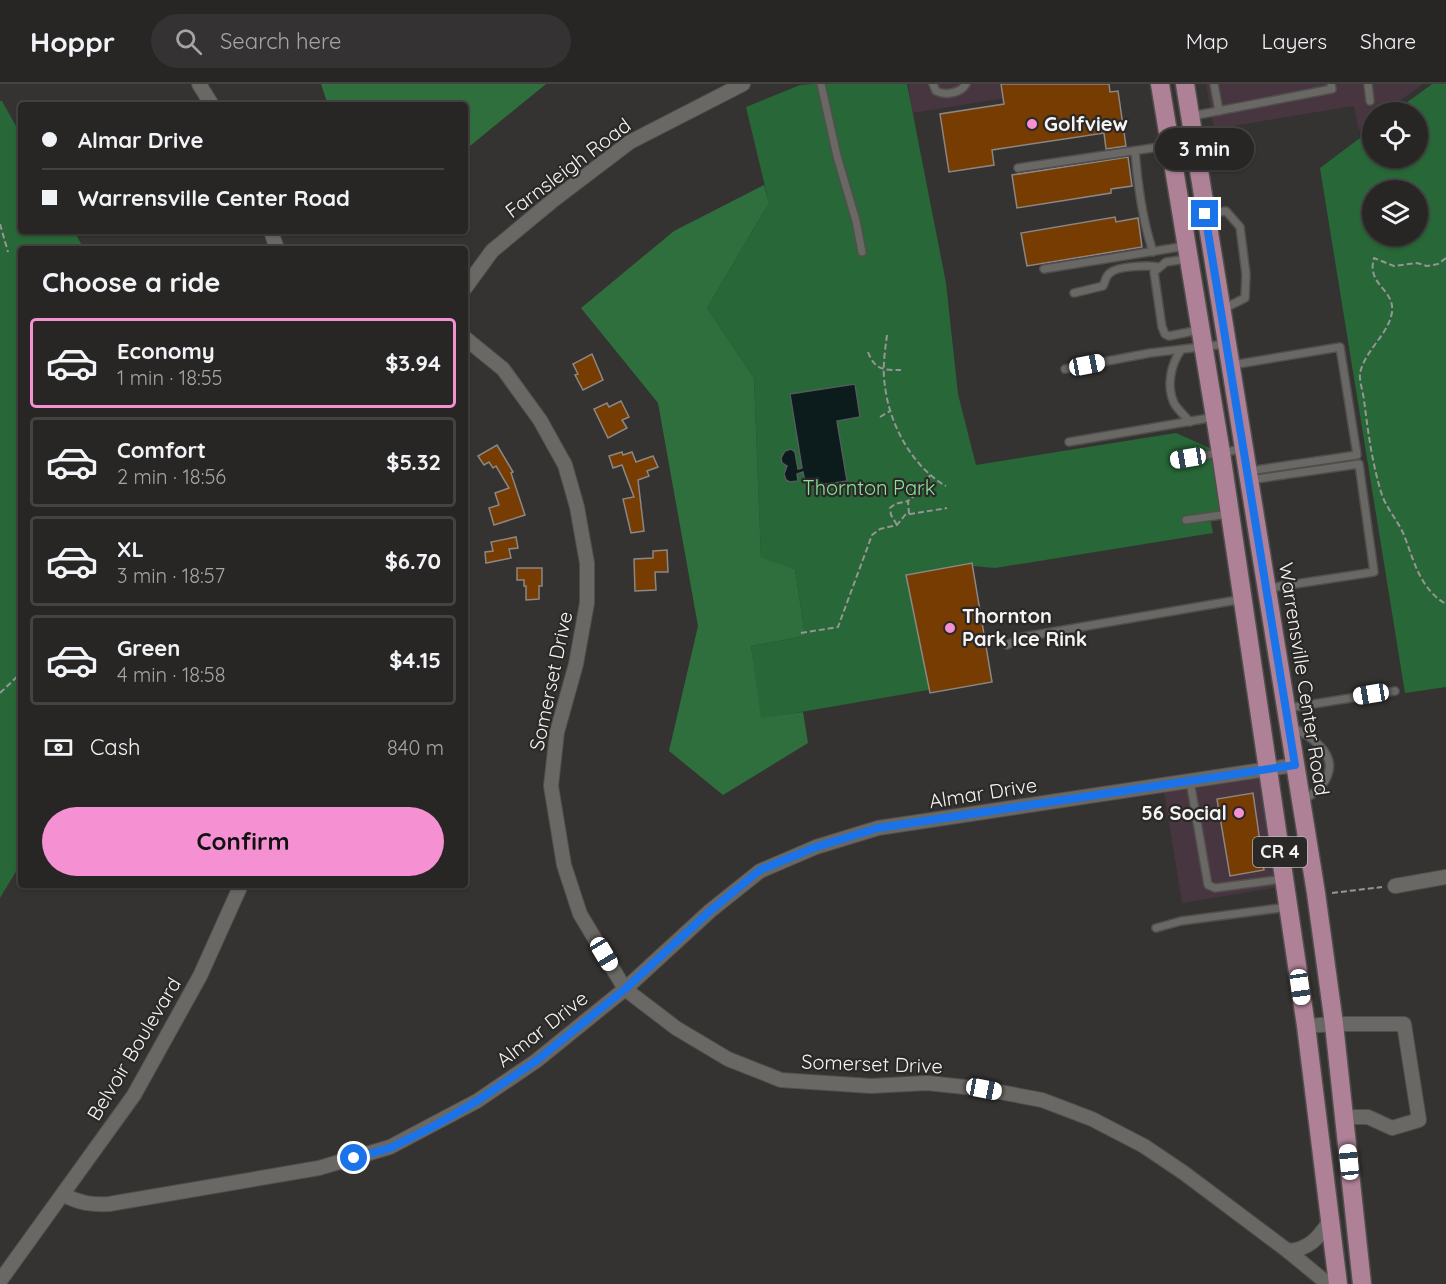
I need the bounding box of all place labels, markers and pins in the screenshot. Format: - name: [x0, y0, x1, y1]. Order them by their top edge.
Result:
- place label: Golfview: [1044, 111, 1128, 136]
- marker: Golfview: [1025, 117, 1039, 131]
- place label: Thornton Park Ice Rink: [962, 603, 1087, 651]
- marker: Thornton Park Ice Rink: [943, 621, 957, 635]
- place label: 56 Social: [1141, 800, 1227, 825]
- marker: 56 Social: [1232, 806, 1246, 820]

